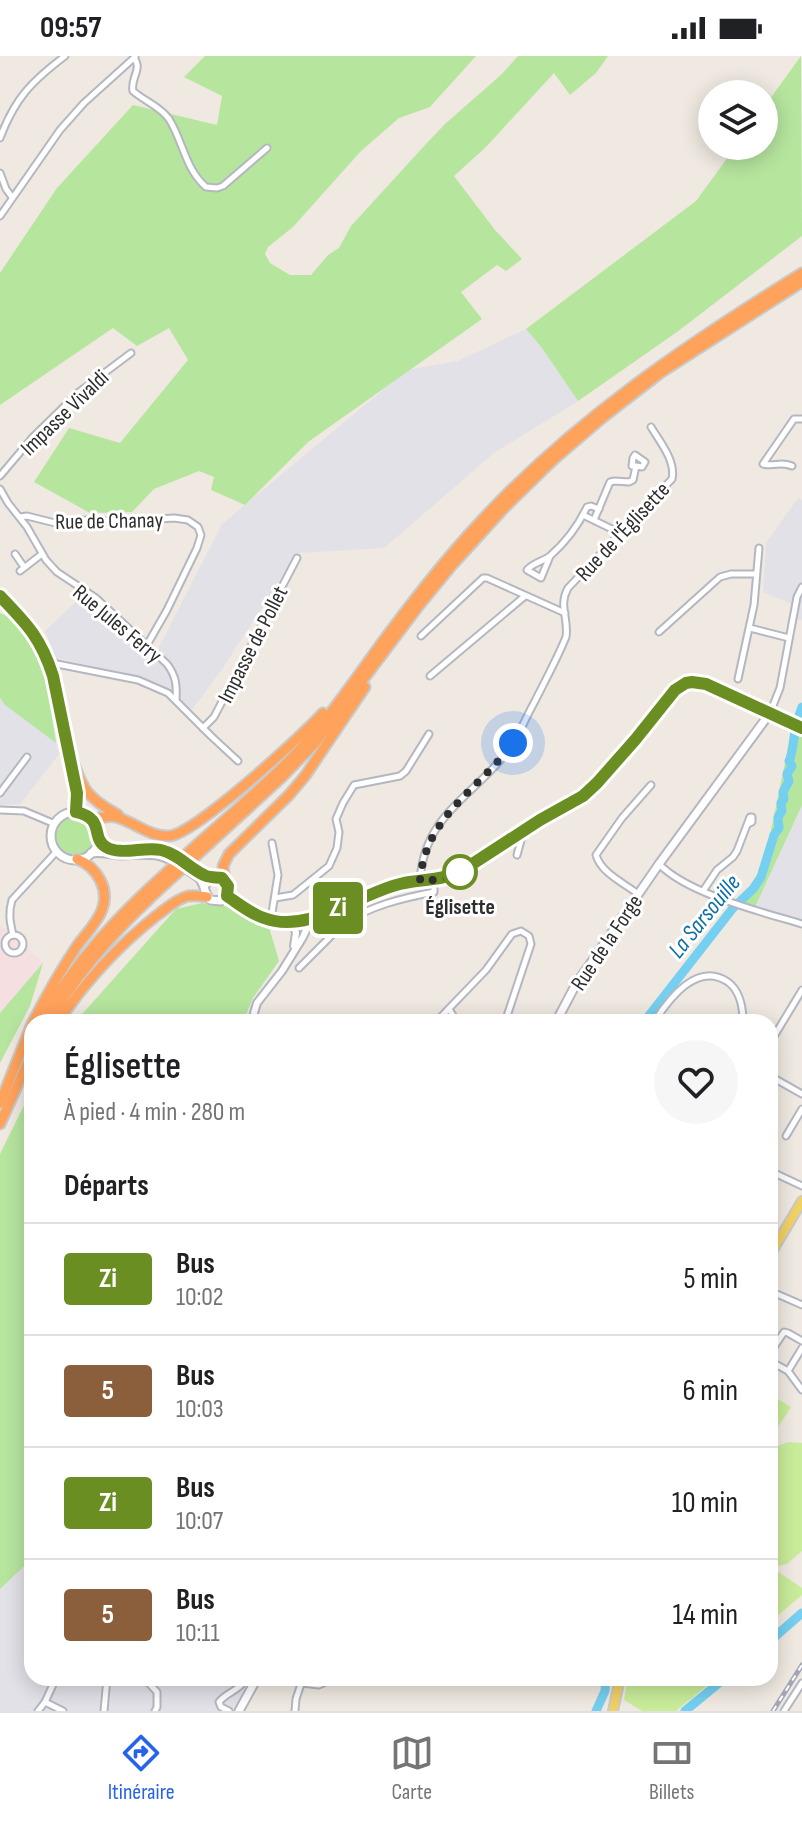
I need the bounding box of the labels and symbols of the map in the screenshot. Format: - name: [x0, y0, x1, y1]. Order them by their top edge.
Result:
- street label: Impasse Vivaldi: [15, 364, 115, 462]
- street label: Rue de l'Églisette: [570, 477, 676, 587]
- street label: Rue de Chanay: [55, 507, 164, 536]
- street label: Rue Jules Ferry: [67, 579, 167, 669]
- street label: Impasse de Pollet: [212, 581, 294, 708]
- your location: [493, 723, 533, 763]
- marker: Églisette: [443, 855, 477, 889]
- water label: La Sarsouille: [662, 869, 747, 964]
- line badge: Zi: [302, 882, 374, 934]
- street label: Rue de la Forge: [565, 890, 649, 996]
- place label: Églisette: [425, 894, 495, 921]

